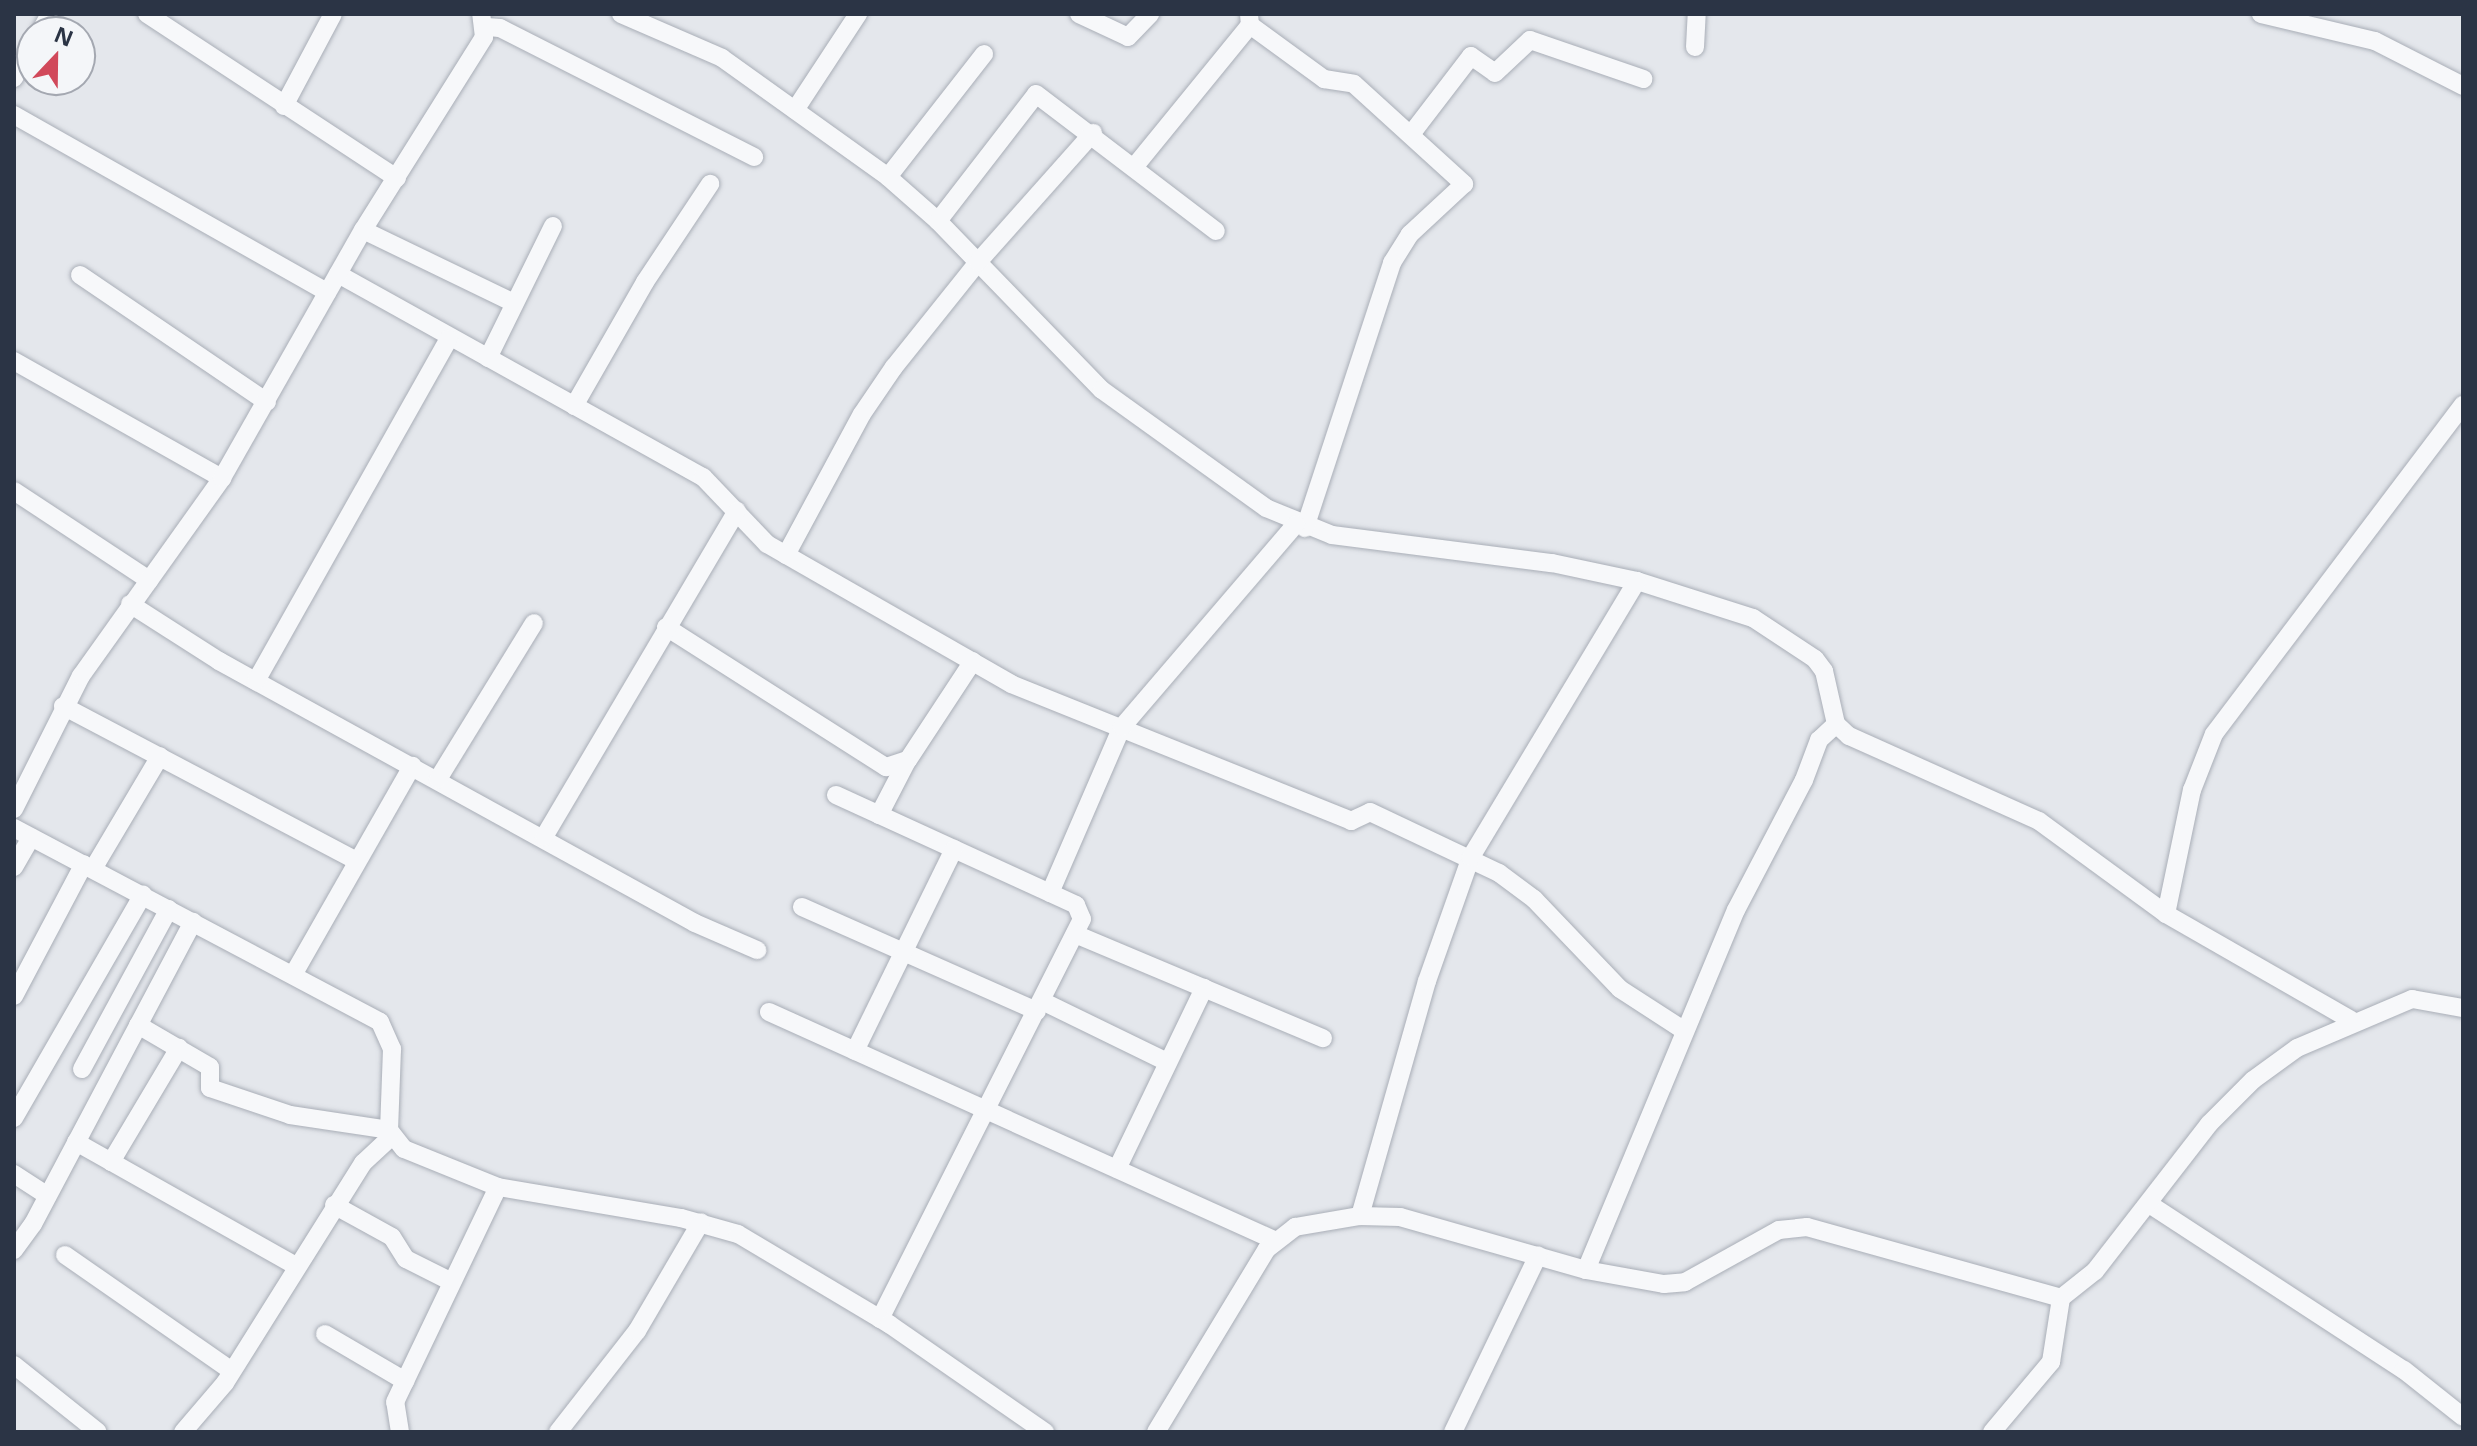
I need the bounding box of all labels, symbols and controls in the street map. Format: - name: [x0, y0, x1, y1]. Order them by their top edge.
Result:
- north arrow: [16, 16, 96, 96]
- text: N: [50, 18, 78, 53]

